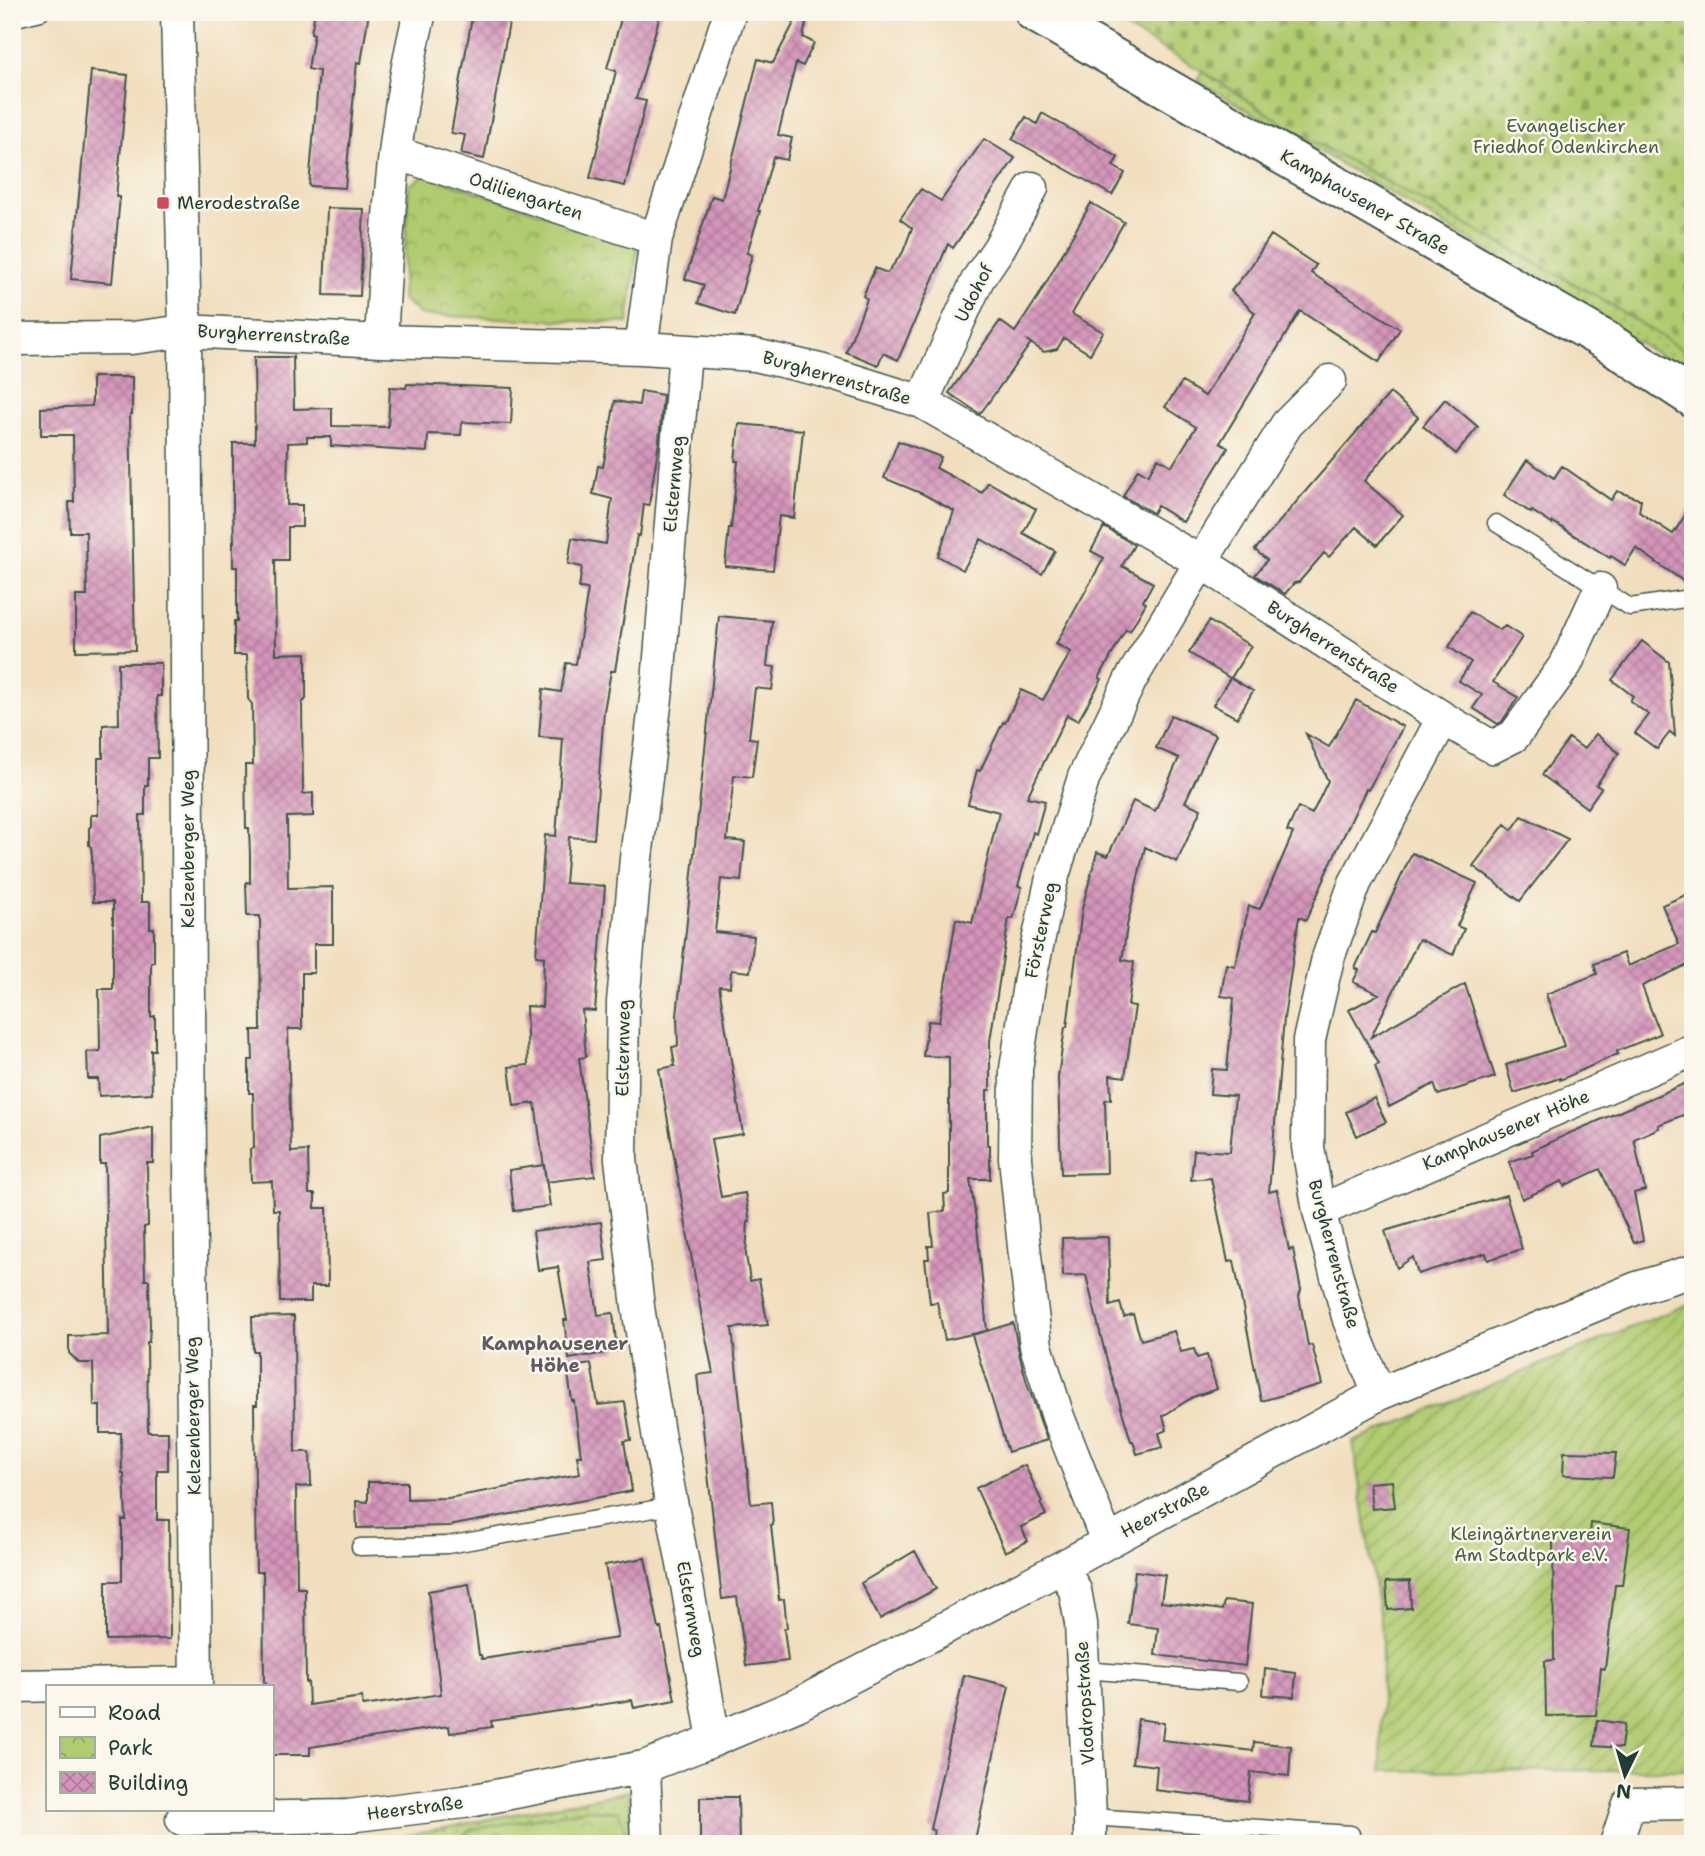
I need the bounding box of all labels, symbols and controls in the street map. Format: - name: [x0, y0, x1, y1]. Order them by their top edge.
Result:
- park label: Evangelischer Friedhof Odenkirchen: [1473, 114, 1659, 159]
- street label: Kamphausener Straße: [1276, 144, 1454, 260]
- street label: Odiliengarten: [466, 166, 586, 226]
- place label: Merodestraße: [177, 191, 300, 215]
- marker: Merodestraße: [155, 195, 171, 211]
- street label: Udohof: [949, 259, 999, 326]
- street label: Burgherrenstraße: [197, 319, 351, 351]
- street label: Burgherrenstraße: [760, 345, 914, 411]
- street label: Elsternweg: [658, 434, 690, 534]
- street label: Burgherrenstraße: [1262, 595, 1404, 699]
- street label: Kelzenberger Weg: [176, 770, 200, 928]
- street label: Försterweg: [1019, 879, 1063, 981]
- street label: Elsternweg: [610, 999, 636, 1097]
- street label: Kamphausener Höhe: [1419, 1084, 1593, 1176]
- street label: Burgherrenstraße: [1303, 1177, 1365, 1331]
- district label: Kamphausener Höhe: [481, 1331, 629, 1378]
- street label: Kelzenberger Weg: [180, 1336, 206, 1496]
- street label: Heerstraße: [1116, 1477, 1214, 1543]
- park label: Kleingärtnerverein Am Stadtpark e.V.: [1450, 1522, 1612, 1567]
- street label: Elsternweg: [671, 1559, 711, 1659]
- street label: Vlodropstraße: [1070, 1640, 1100, 1766]
- legend: [46, 1685, 273, 1811]
- text: Road: [108, 1699, 161, 1727]
- text: Park: [108, 1734, 153, 1762]
- north arrow: [1590, 1741, 1660, 1811]
- text: Building: [108, 1769, 188, 1797]
- text: N: [1615, 1778, 1632, 1805]
- street label: Heerstraße: [365, 1790, 465, 1826]

